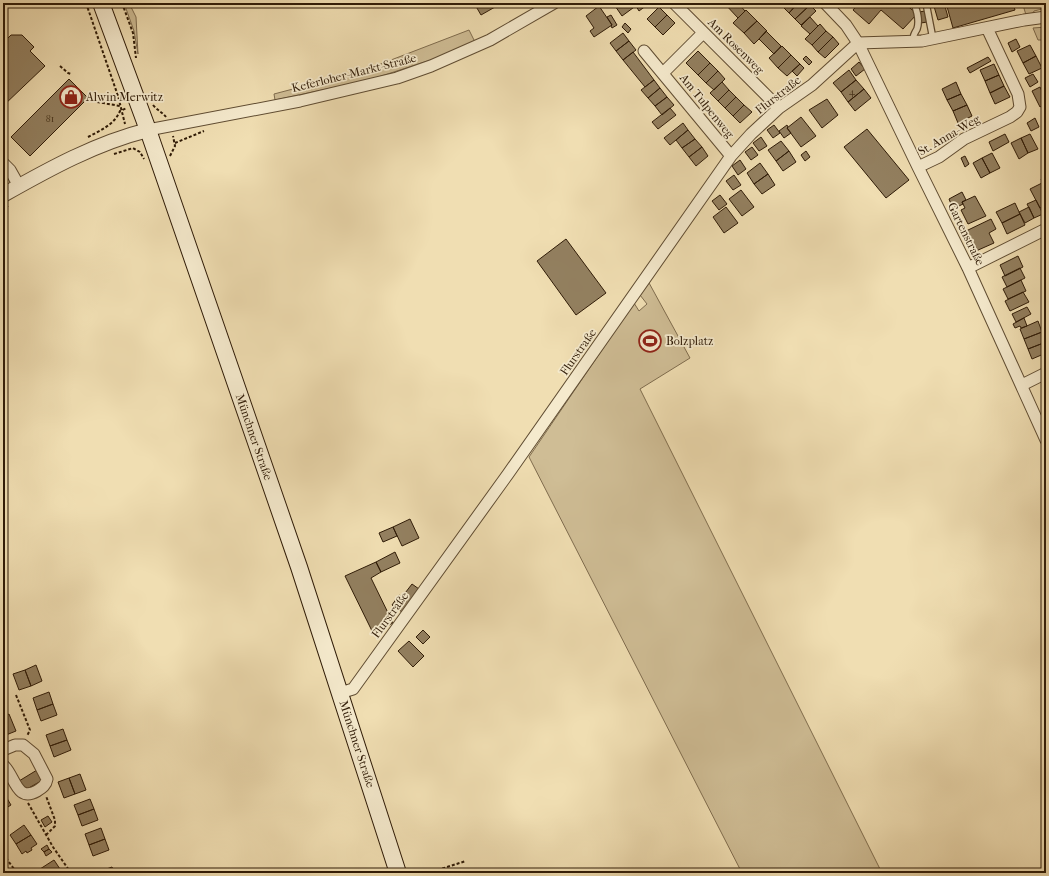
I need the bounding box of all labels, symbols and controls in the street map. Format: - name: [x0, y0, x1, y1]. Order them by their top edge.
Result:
- street label: Am Rosenweg: [704, 14, 767, 77]
- street label: Keferloher-Markt-Straße: [290, 51, 418, 95]
- street label: Am Tulpenweg: [676, 70, 738, 141]
- street label: Flurstraße: [753, 73, 803, 117]
- shop icon: Alwin Merwitz: [58, 84, 84, 110]
- house number: 4: [849, 86, 856, 98]
- place label: Alwin Merwitz: [85, 90, 164, 104]
- street label: St. Anna-Weg: [916, 111, 983, 158]
- house number: 81: [46, 113, 54, 125]
- street label: Gartenstraße: [945, 200, 987, 268]
- street label: Flurstraße: [557, 326, 599, 378]
- sports icon: Bolzplatz: [637, 328, 663, 354]
- place label: Bolzplatz: [666, 334, 714, 348]
- street label: Münchner Straße: [233, 392, 275, 482]
- street label: Flurstraße: [369, 589, 411, 641]
- street label: Münchner Straße: [336, 699, 378, 789]

